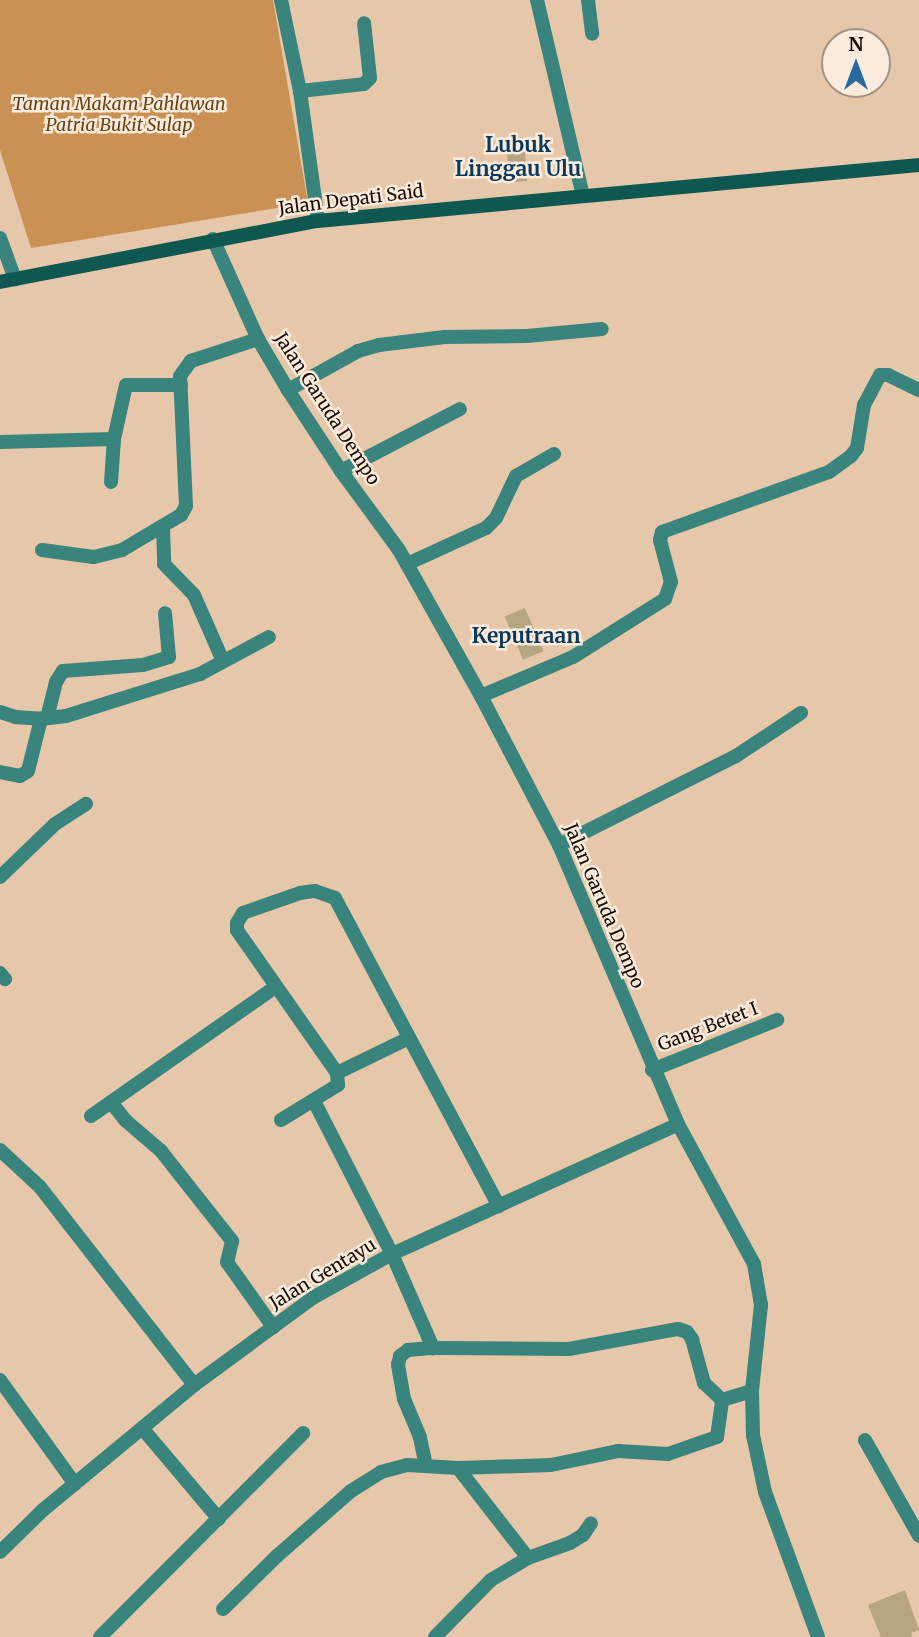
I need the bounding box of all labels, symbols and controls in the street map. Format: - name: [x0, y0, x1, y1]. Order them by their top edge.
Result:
- north arrow: [821, 28, 891, 98]
- text: N: [848, 32, 864, 56]
- park label: Taman Makam Pahlawan Patria Bukit Sulap: [12, 94, 226, 136]
- district label: Lubuk Linggau Ulu: [455, 132, 581, 182]
- street label: Jalan Depati Said: [277, 180, 425, 220]
- street label: Jalan Garuda Dempo: [270, 329, 384, 489]
- district label: Keputraan: [472, 623, 580, 649]
- street label: Jalan Garuda Dempo: [559, 820, 649, 992]
- street label: Gang Betet I: [655, 998, 761, 1056]
- street label: Jalan Gentayu: [266, 1234, 380, 1314]

